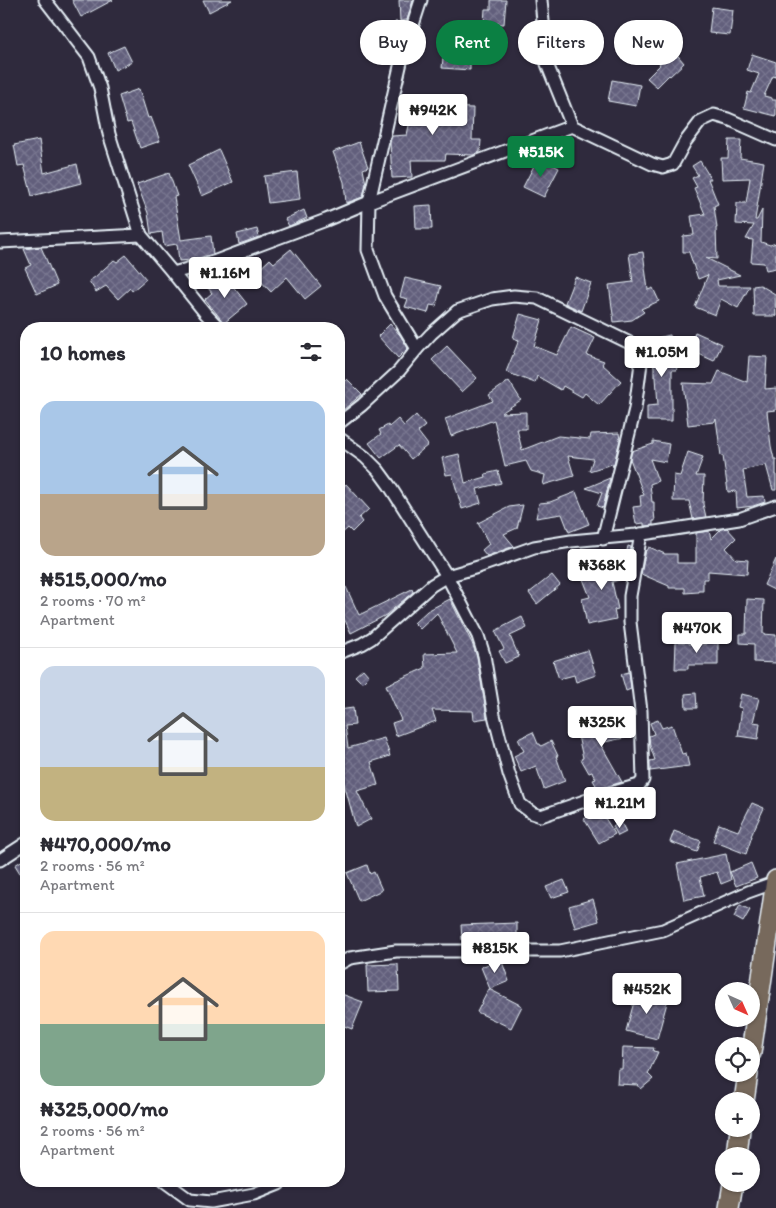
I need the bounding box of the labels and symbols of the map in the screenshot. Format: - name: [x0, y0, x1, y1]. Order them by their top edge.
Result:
- pin: ₦942K: [398, 94, 468, 136]
- pin: ₦515K: [506, 136, 576, 178]
- pin: ₦1.16M: [184, 256, 266, 299]
- pin: ₦1.05M: [621, 336, 703, 378]
- pin: ₦368K: [567, 548, 637, 591]
- pin: ₦470K: [662, 612, 732, 654]
- pin: ₦325K: [567, 706, 637, 748]
- pin: ₦1.21M: [579, 786, 661, 829]
- pin: ₦815K: [460, 932, 530, 974]
- pin: ₦452K: [612, 972, 682, 1015]
- north arrow: [715, 982, 760, 1028]

